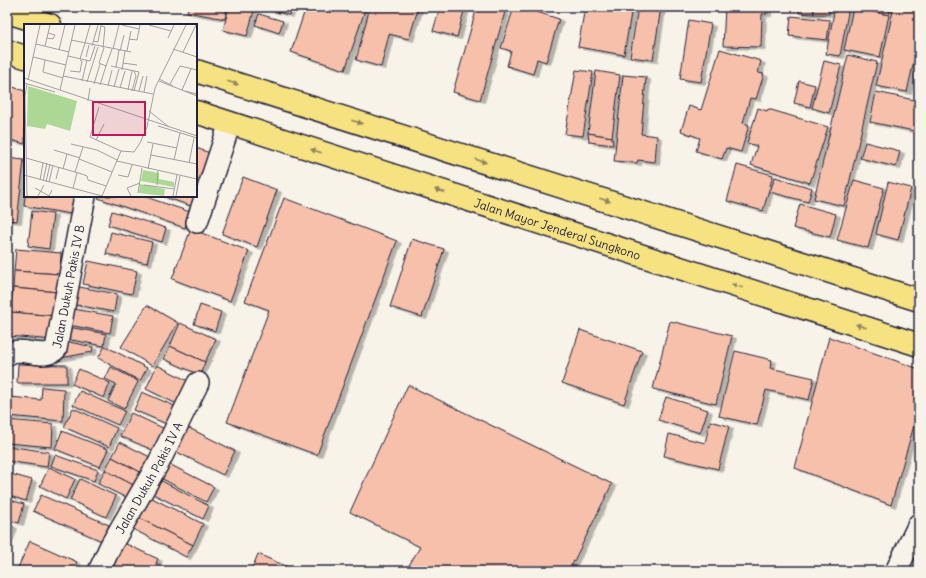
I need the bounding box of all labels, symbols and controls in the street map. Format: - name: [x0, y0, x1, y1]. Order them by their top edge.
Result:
- inset map: [24, 24, 197, 197]
- one-way arrow: [228, 80, 240, 86]
- one-way arrow: [351, 119, 363, 125]
- one-way arrow: [310, 148, 322, 154]
- one-way arrow: [475, 158, 487, 164]
- one-way arrow: [434, 187, 446, 193]
- street label: Jalan Mayor Jenderal Sungkono: [473, 195, 643, 262]
- one-way arrow: [599, 198, 611, 204]
- street label: Jalan Dukuh Pakis IV B: [49, 223, 87, 349]
- one-way arrow: [731, 283, 743, 289]
- one-way arrow: [855, 323, 867, 329]
- street label: Jalan Dukuh Pakis IV A: [112, 419, 185, 536]

